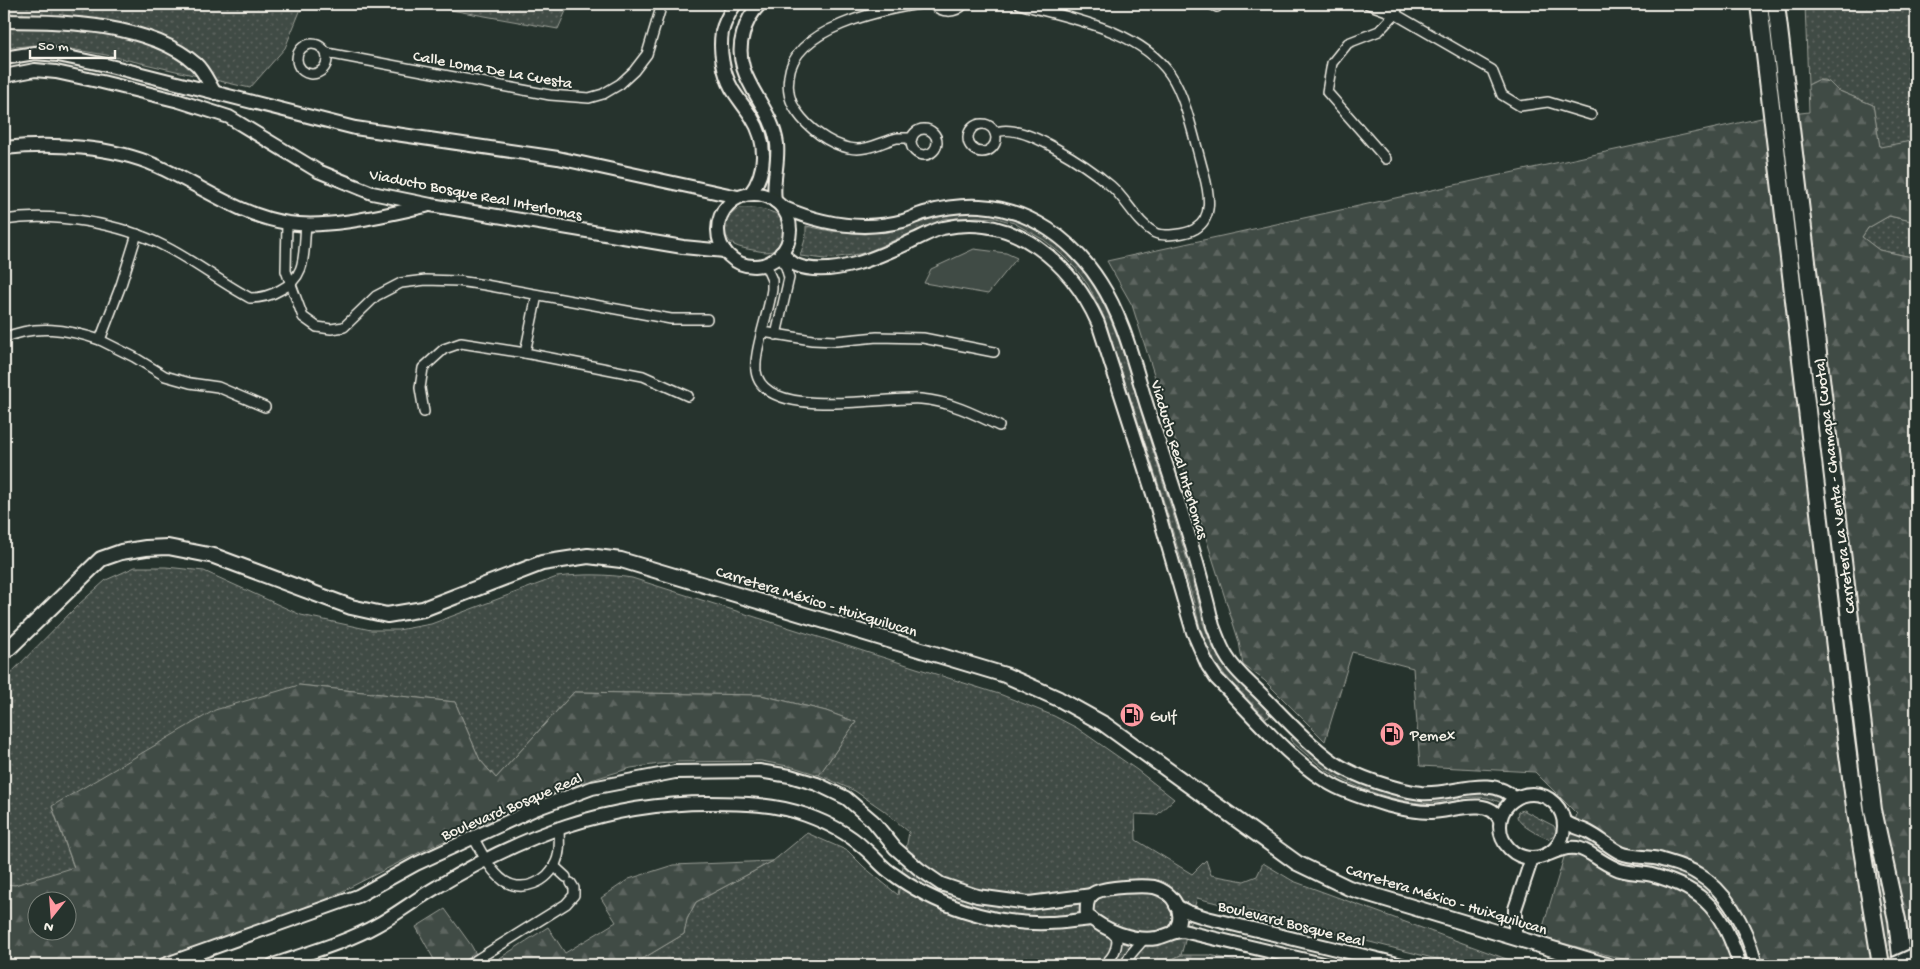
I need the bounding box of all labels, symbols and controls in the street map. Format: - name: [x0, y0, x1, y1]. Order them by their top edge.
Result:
- scale bar: [30, 28, 115, 60]
- text: 50 m: [38, 38, 69, 56]
- street label: Calle Loma De La Cuesta: [411, 48, 575, 95]
- street label: Viaducto Bosque Real Interlomas: [366, 166, 584, 227]
- street label: Carretera La Venta - Chamapa (Cuota): [1811, 357, 1862, 615]
- street label: Viaducto Real Interlomas: [1144, 377, 1211, 543]
- street label: Carretera México - Huixquilucan: [713, 564, 919, 643]
- fuel station icon: Gulf: [1119, 702, 1145, 728]
- place label: Gulf: [1150, 709, 1177, 728]
- fuel station icon: Pemex: [1379, 721, 1405, 747]
- place label: Pemex: [1409, 728, 1456, 747]
- street label: Boulevard Bosque Real: [438, 770, 586, 847]
- street label: Carretera México - Huixquilucan: [1343, 862, 1549, 941]
- north arrow: [28, 892, 78, 942]
- street label: Boulevard Bosque Real: [1215, 898, 1367, 953]
- text: N: [42, 917, 56, 936]

